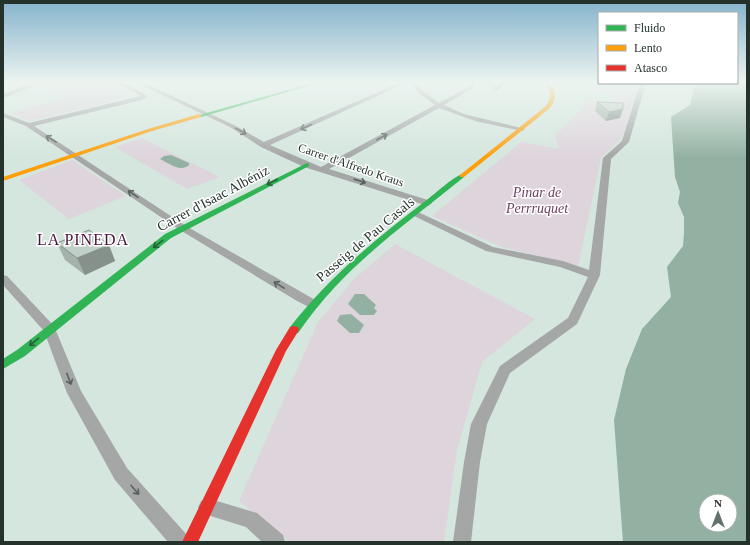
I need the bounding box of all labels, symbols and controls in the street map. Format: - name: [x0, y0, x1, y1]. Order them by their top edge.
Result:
- legend: [598, 12, 738, 84]
- text: Fluido: [634, 21, 665, 35]
- text: Lento: [634, 41, 662, 55]
- text: Atasco: [634, 61, 667, 75]
- one-way arrow: [300, 124, 312, 131]
- one-way arrow: [235, 127, 247, 135]
- one-way arrow: [376, 133, 388, 141]
- one-way arrow: [45, 135, 57, 143]
- street label: Carrer d'Alfredo Kraus: [296, 140, 406, 190]
- street label: Carrer d'Isaac Albéniz: [155, 163, 272, 234]
- one-way arrow: [354, 178, 367, 185]
- one-way arrow: [266, 179, 278, 187]
- park label: Pinar de Perrruquet: [505, 185, 569, 216]
- one-way arrow: [128, 190, 139, 198]
- street label: Passeig de Pau Casals: [313, 194, 417, 285]
- district label: LA PINEDA: [37, 231, 129, 248]
- one-way arrow: [152, 240, 163, 248]
- one-way arrow: [273, 281, 285, 289]
- one-way arrow: [29, 337, 39, 346]
- one-way arrow: [65, 372, 73, 384]
- one-way arrow: [130, 485, 140, 495]
- north arrow: [698, 493, 738, 533]
- text: N: [714, 497, 722, 509]

